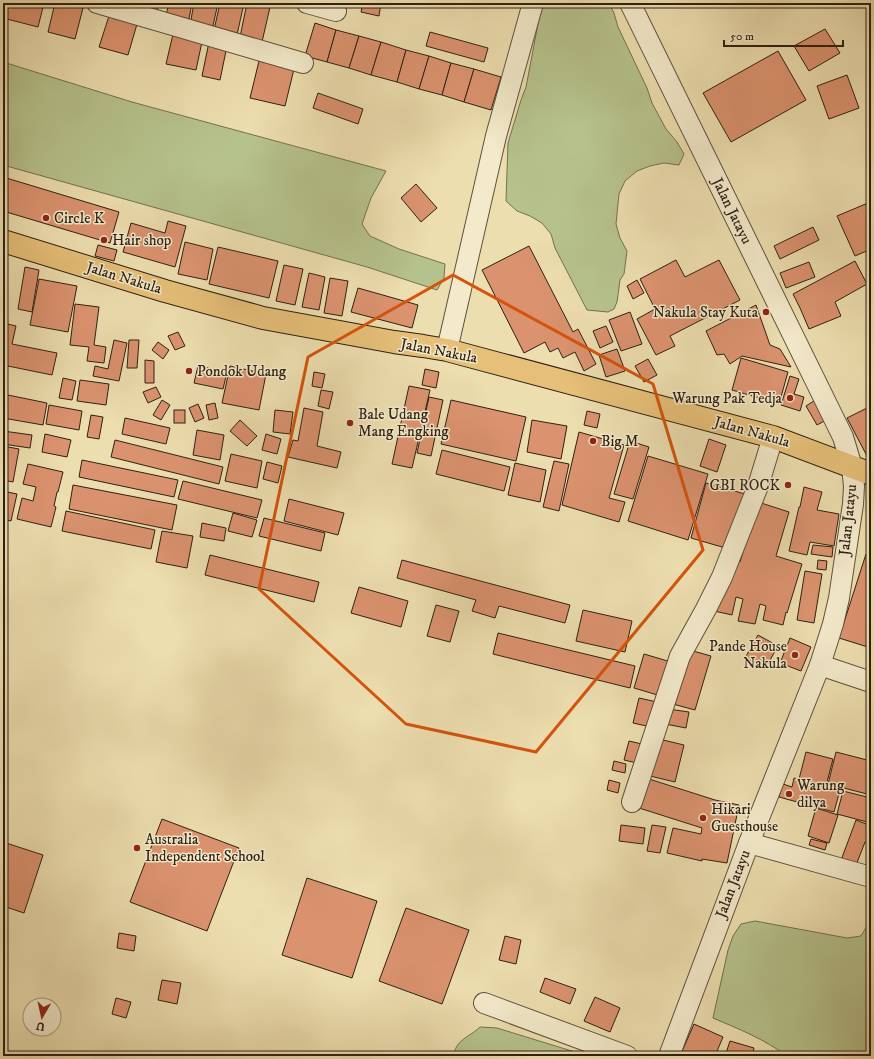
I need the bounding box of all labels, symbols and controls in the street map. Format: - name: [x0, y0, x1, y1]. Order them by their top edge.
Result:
- scale bar: [724, 22, 843, 48]
- text: 50 m: [730, 29, 754, 44]
- street label: Jalan Jatayu: [707, 173, 756, 247]
- place label: Circle K: [54, 209, 105, 228]
- marker: Circle K: [41, 213, 51, 223]
- place label: Hair shop: [112, 231, 172, 250]
- marker: Hair shop: [99, 235, 109, 245]
- street label: Jalan Nakula: [82, 257, 165, 299]
- place label: Nakula Stay Kuta: [653, 303, 759, 322]
- marker: Nakula Stay Kuta: [761, 307, 771, 317]
- street label: Jalan Nakula: [397, 334, 480, 368]
- place label: Pondok Udang: [197, 362, 287, 381]
- marker: Pondok Udang: [184, 366, 194, 376]
- place label: Warung Pak Tedja: [671, 389, 783, 408]
- marker: Warung Pak Tedja: [785, 393, 795, 403]
- place label: Bale Udang Mang Engking: [358, 405, 449, 441]
- street label: Jalan Nakula: [710, 412, 793, 452]
- marker: Bale Udang Mang Engking: [345, 418, 355, 428]
- place label: Big M: [601, 432, 639, 451]
- marker: Big M: [588, 436, 598, 446]
- place label: GBI ROCK: [710, 476, 780, 495]
- marker: GBI ROCK: [783, 480, 793, 490]
- street label: Jalan Jatayu: [835, 483, 861, 559]
- place label: Pande House Nakula: [709, 637, 788, 673]
- marker: Pande House Nakula: [790, 650, 800, 660]
- place label: Warung dilya: [796, 776, 845, 812]
- marker: Warung dilya: [784, 789, 794, 799]
- place label: Hikari Guesthouse: [711, 800, 778, 836]
- marker: Hikari Guesthouse: [698, 813, 708, 823]
- place label: Australia Independent School: [145, 830, 265, 866]
- marker: Australia Independent School: [132, 843, 142, 853]
- street label: Jalan Jatayu: [711, 847, 755, 923]
- north arrow: [22, 997, 62, 1037]
- text: U: [35, 1018, 46, 1033]

